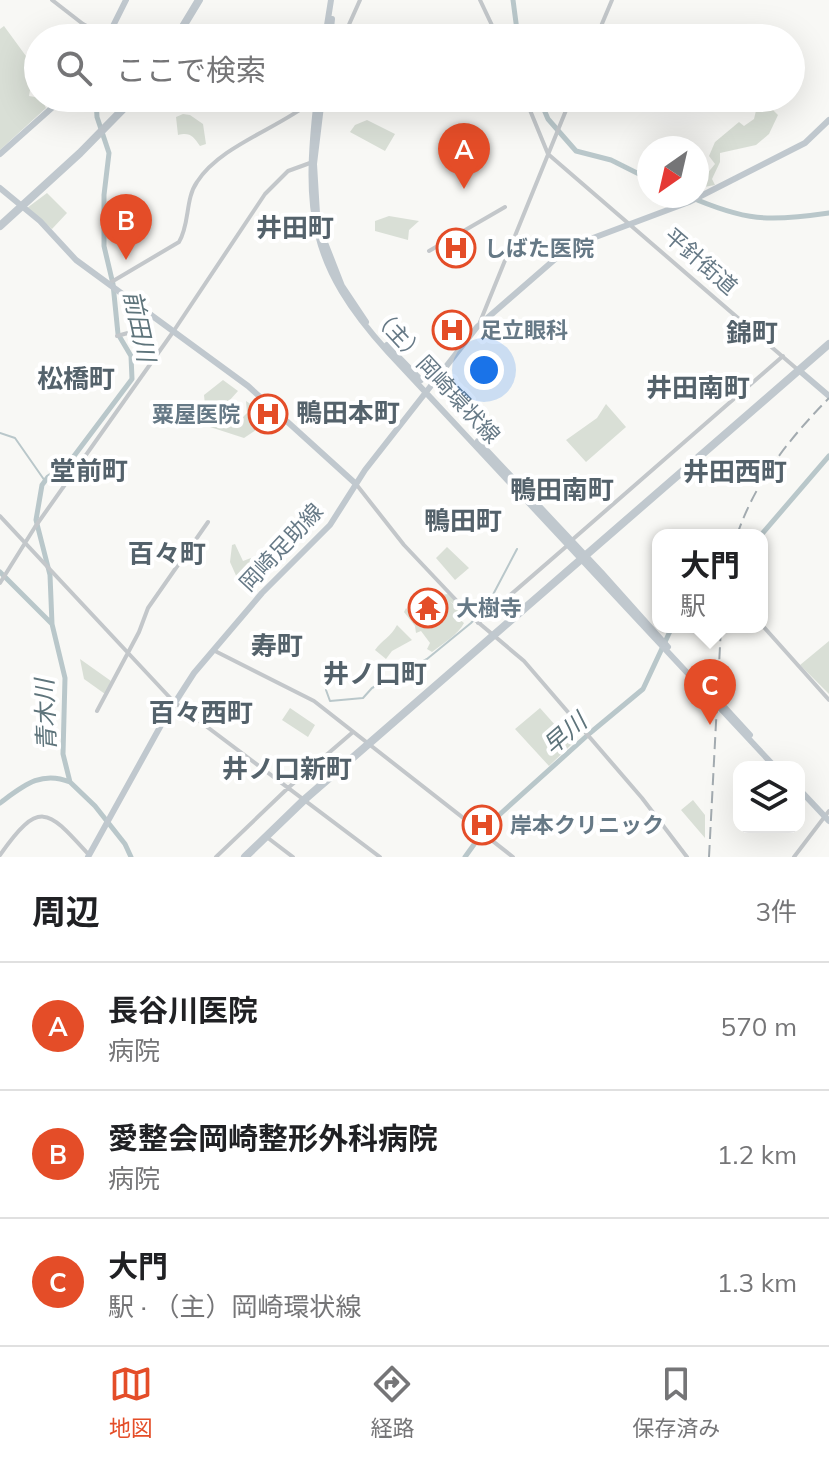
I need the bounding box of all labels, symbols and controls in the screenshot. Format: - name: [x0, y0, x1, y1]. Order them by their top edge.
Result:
- search box: [24, 24, 805, 112]
- icon: search: [52, 46, 96, 90]
- text: ここで検索: [116, 51, 266, 89]
- pin: A: [438, 123, 490, 189]
- north arrow: [637, 136, 709, 208]
- pin: B: [100, 194, 152, 260]
- district label: 井田町: [256, 211, 334, 244]
- street label: 平針街道: [659, 222, 743, 300]
- hospital icon: しばた医院: [435, 227, 477, 269]
- place label: しばた医院: [484, 234, 594, 262]
- water label: 前田川: [118, 287, 163, 367]
- street label: （主）岡崎環状線: [366, 301, 506, 449]
- hospital icon: 足立眼科: [431, 309, 473, 351]
- place label: 足立眼科: [480, 316, 568, 344]
- district label: 錦町: [726, 316, 778, 349]
- your location: [464, 350, 504, 390]
- district label: 松橋町: [37, 362, 115, 395]
- district label: 井田南町: [646, 371, 750, 404]
- hospital icon: 粟屋医院: [247, 393, 289, 435]
- district label: 鴨田本町: [296, 396, 400, 429]
- place label: 粟屋医院: [152, 400, 240, 428]
- district label: 堂前町: [50, 454, 128, 487]
- district label: 井田西町: [683, 455, 787, 488]
- district label: 鴨田南町: [510, 473, 614, 506]
- street label: 岡崎足助線: [233, 497, 329, 597]
- district label: 鴨田町: [424, 504, 502, 537]
- popup: [652, 529, 768, 633]
- district label: 百々町: [128, 537, 206, 570]
- text: 大門: [680, 546, 740, 584]
- temple icon: 大樹寺: [407, 587, 449, 629]
- text: 駅: [680, 589, 706, 622]
- place label: 大樹寺: [456, 594, 522, 622]
- district label: 寿町: [251, 629, 303, 662]
- district label: 井ノ口町: [323, 657, 427, 690]
- pin: C: [684, 659, 736, 725]
- water label: 青木川: [29, 676, 61, 752]
- district label: 百々西町: [149, 696, 253, 729]
- water label: 早川: [536, 704, 595, 760]
- district label: 井ノ口新町: [222, 752, 352, 785]
- map controls: [733, 761, 805, 833]
- button: layers: [733, 761, 805, 833]
- hospital icon: 岸本クリニック: [461, 804, 503, 846]
- place label: 岸本クリニック: [510, 811, 664, 839]
- text: 周辺: [32, 890, 100, 933]
- text: 3件: [755, 895, 797, 928]
- text: 長谷川医院: [108, 991, 258, 1029]
- text: A: [48, 1010, 68, 1043]
- text: 570 m: [721, 1010, 797, 1043]
- text: 病院: [108, 1034, 160, 1067]
- text: 愛整会岡崎整形外科病院: [108, 1119, 438, 1157]
- text: B: [49, 1138, 67, 1171]
- text: 1.2 km: [717, 1138, 797, 1171]
- text: 病院: [108, 1162, 160, 1195]
- text: 大門: [108, 1247, 168, 1285]
- text: C: [49, 1266, 67, 1299]
- text: 1.3 km: [717, 1266, 797, 1299]
- text: 駅 · （主）岡崎環状線: [108, 1290, 362, 1323]
- tab: 地図: [109, 1362, 153, 1442]
- tab: 経路: [370, 1362, 414, 1442]
- tab: 保存済み: [632, 1362, 720, 1442]

